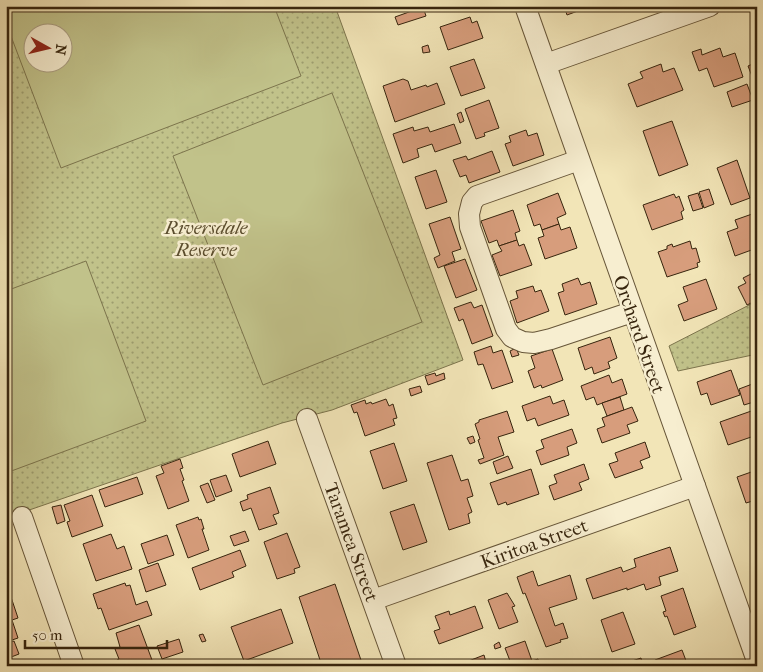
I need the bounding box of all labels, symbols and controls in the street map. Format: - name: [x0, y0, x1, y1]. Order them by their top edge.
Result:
- north arrow: [22, 22, 72, 72]
- text: N: [51, 43, 70, 57]
- park label: Riversdale Reserve: [162, 217, 249, 261]
- street label: Orchard Street: [609, 272, 670, 396]
- street label: Taramea Street: [319, 480, 383, 605]
- street label: Kiritoa Street: [478, 514, 591, 574]
- scale bar: [25, 617, 168, 649]
- text: 50 m: [32, 626, 63, 644]

